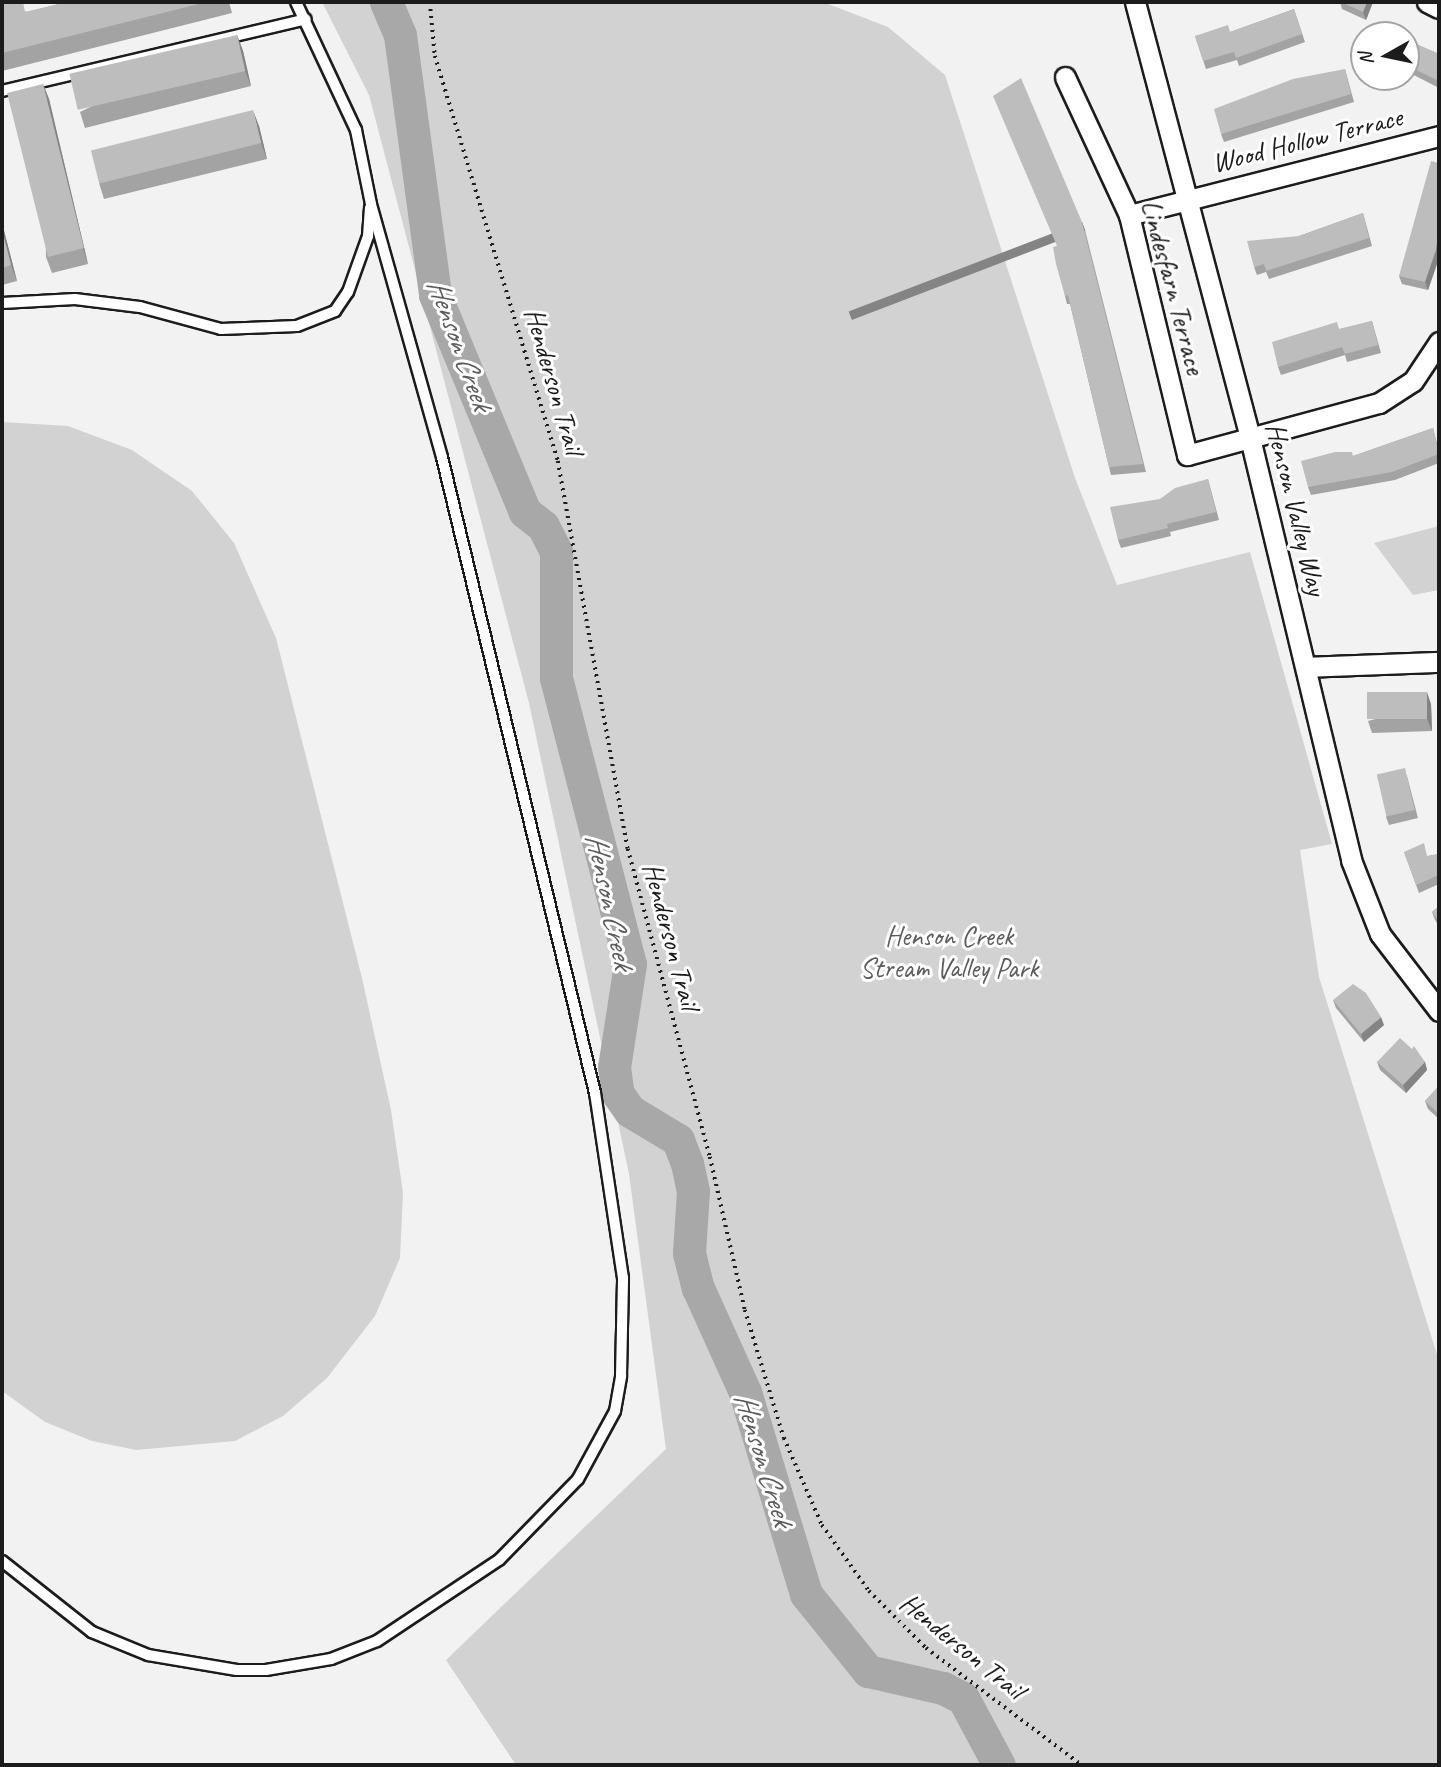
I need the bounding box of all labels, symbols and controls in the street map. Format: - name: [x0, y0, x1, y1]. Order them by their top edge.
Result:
- north arrow: [1350, 21, 1420, 91]
- text: N: [1353, 51, 1379, 67]
- street label: Wood Hollow Terrace: [1209, 100, 1405, 180]
- street label: Lindesfarn Terrace: [1134, 196, 1212, 378]
- water label: Henson Creek: [420, 273, 500, 415]
- street label: Henderson Trail: [517, 305, 591, 457]
- street label: Henson Valley Way: [1258, 419, 1334, 599]
- water label: Henson Creek: [578, 830, 642, 972]
- street label: Henderson Trail: [635, 860, 707, 1012]
- park label: Henson Creek Stream Valley Park: [859, 919, 1039, 985]
- water label: Henson Creek: [727, 1388, 801, 1530]
- street label: Henderson Trail: [893, 1586, 1031, 1706]

